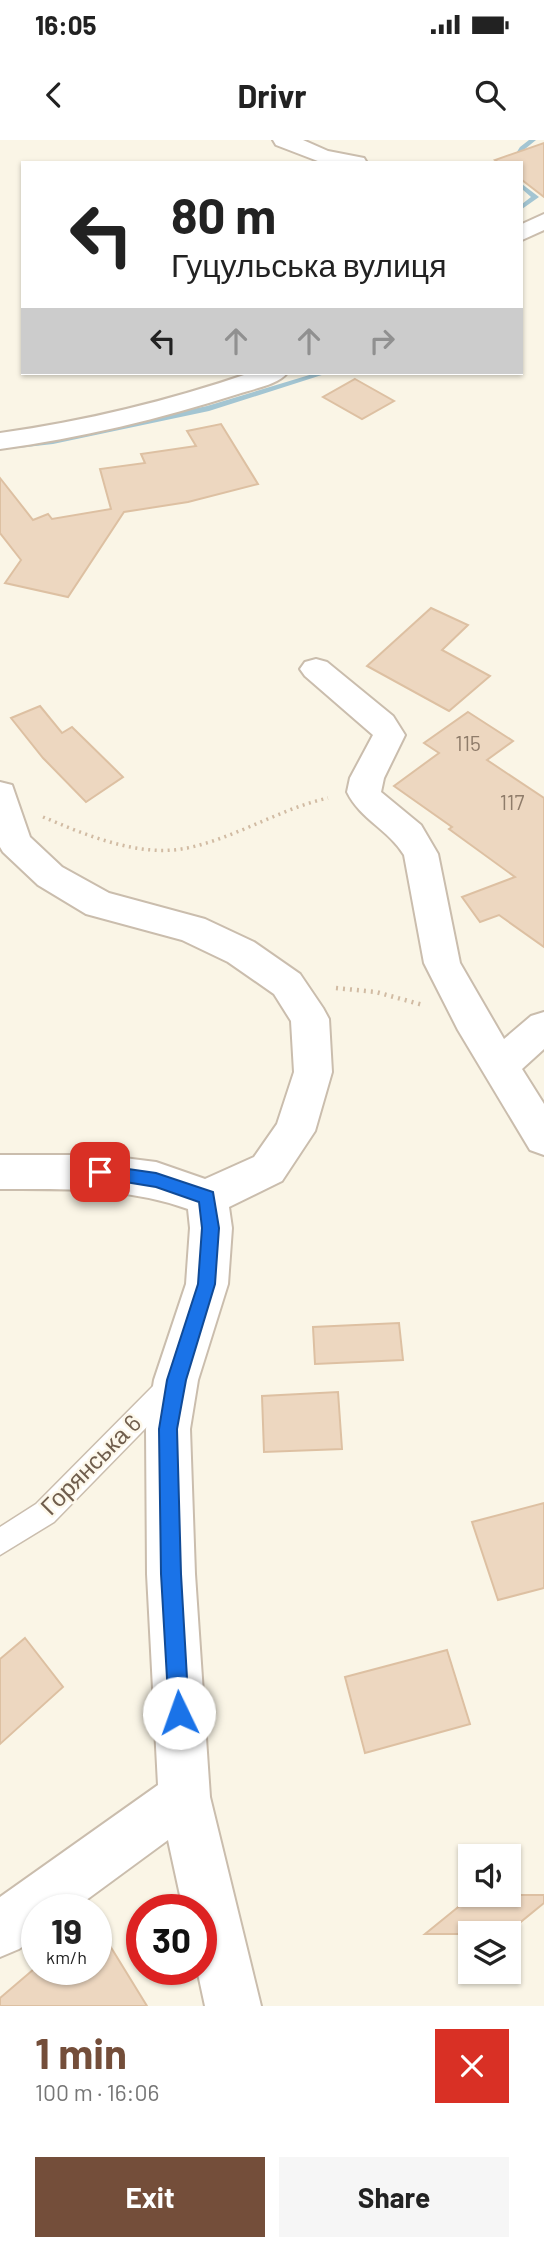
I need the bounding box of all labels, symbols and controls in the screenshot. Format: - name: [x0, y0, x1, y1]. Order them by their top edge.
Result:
- text: 16:05: [35, 9, 96, 40]
- icon: back: [35, 76, 73, 114]
- text: Drivr: [237, 76, 307, 114]
- icon: search: [471, 76, 509, 114]
- text: 80 m: [171, 185, 276, 244]
- icon: left: [56, 189, 147, 280]
- text: Гуцульська вулиця: [171, 245, 447, 283]
- icon: left: [144, 322, 182, 360]
- icon: ahead: [217, 322, 255, 360]
- icon: ahead: [290, 322, 328, 360]
- icon: right: [363, 322, 401, 360]
- house number: 115: [455, 730, 481, 755]
- house number: 117: [500, 789, 524, 814]
- pin: [70, 1142, 130, 1202]
- icon: arrive: [81, 1153, 119, 1191]
- street label: Горянська 6: [34, 1408, 146, 1520]
- position arrow: [142, 1676, 216, 1750]
- map controls: [458, 1844, 521, 1984]
- button: sound: [458, 1844, 521, 1907]
- speed limit sign: 30: [126, 1894, 217, 1985]
- text: 19: [51, 1909, 82, 1951]
- button: layers: [458, 1921, 521, 1984]
- text: km/h: [46, 1946, 87, 1968]
- text: 1 min: [35, 2027, 127, 2077]
- button: close: [435, 2029, 509, 2103]
- text: 100 m · 16:06: [35, 2078, 159, 2106]
- button: Exit: [35, 2157, 265, 2237]
- button: Share: [279, 2157, 509, 2237]

